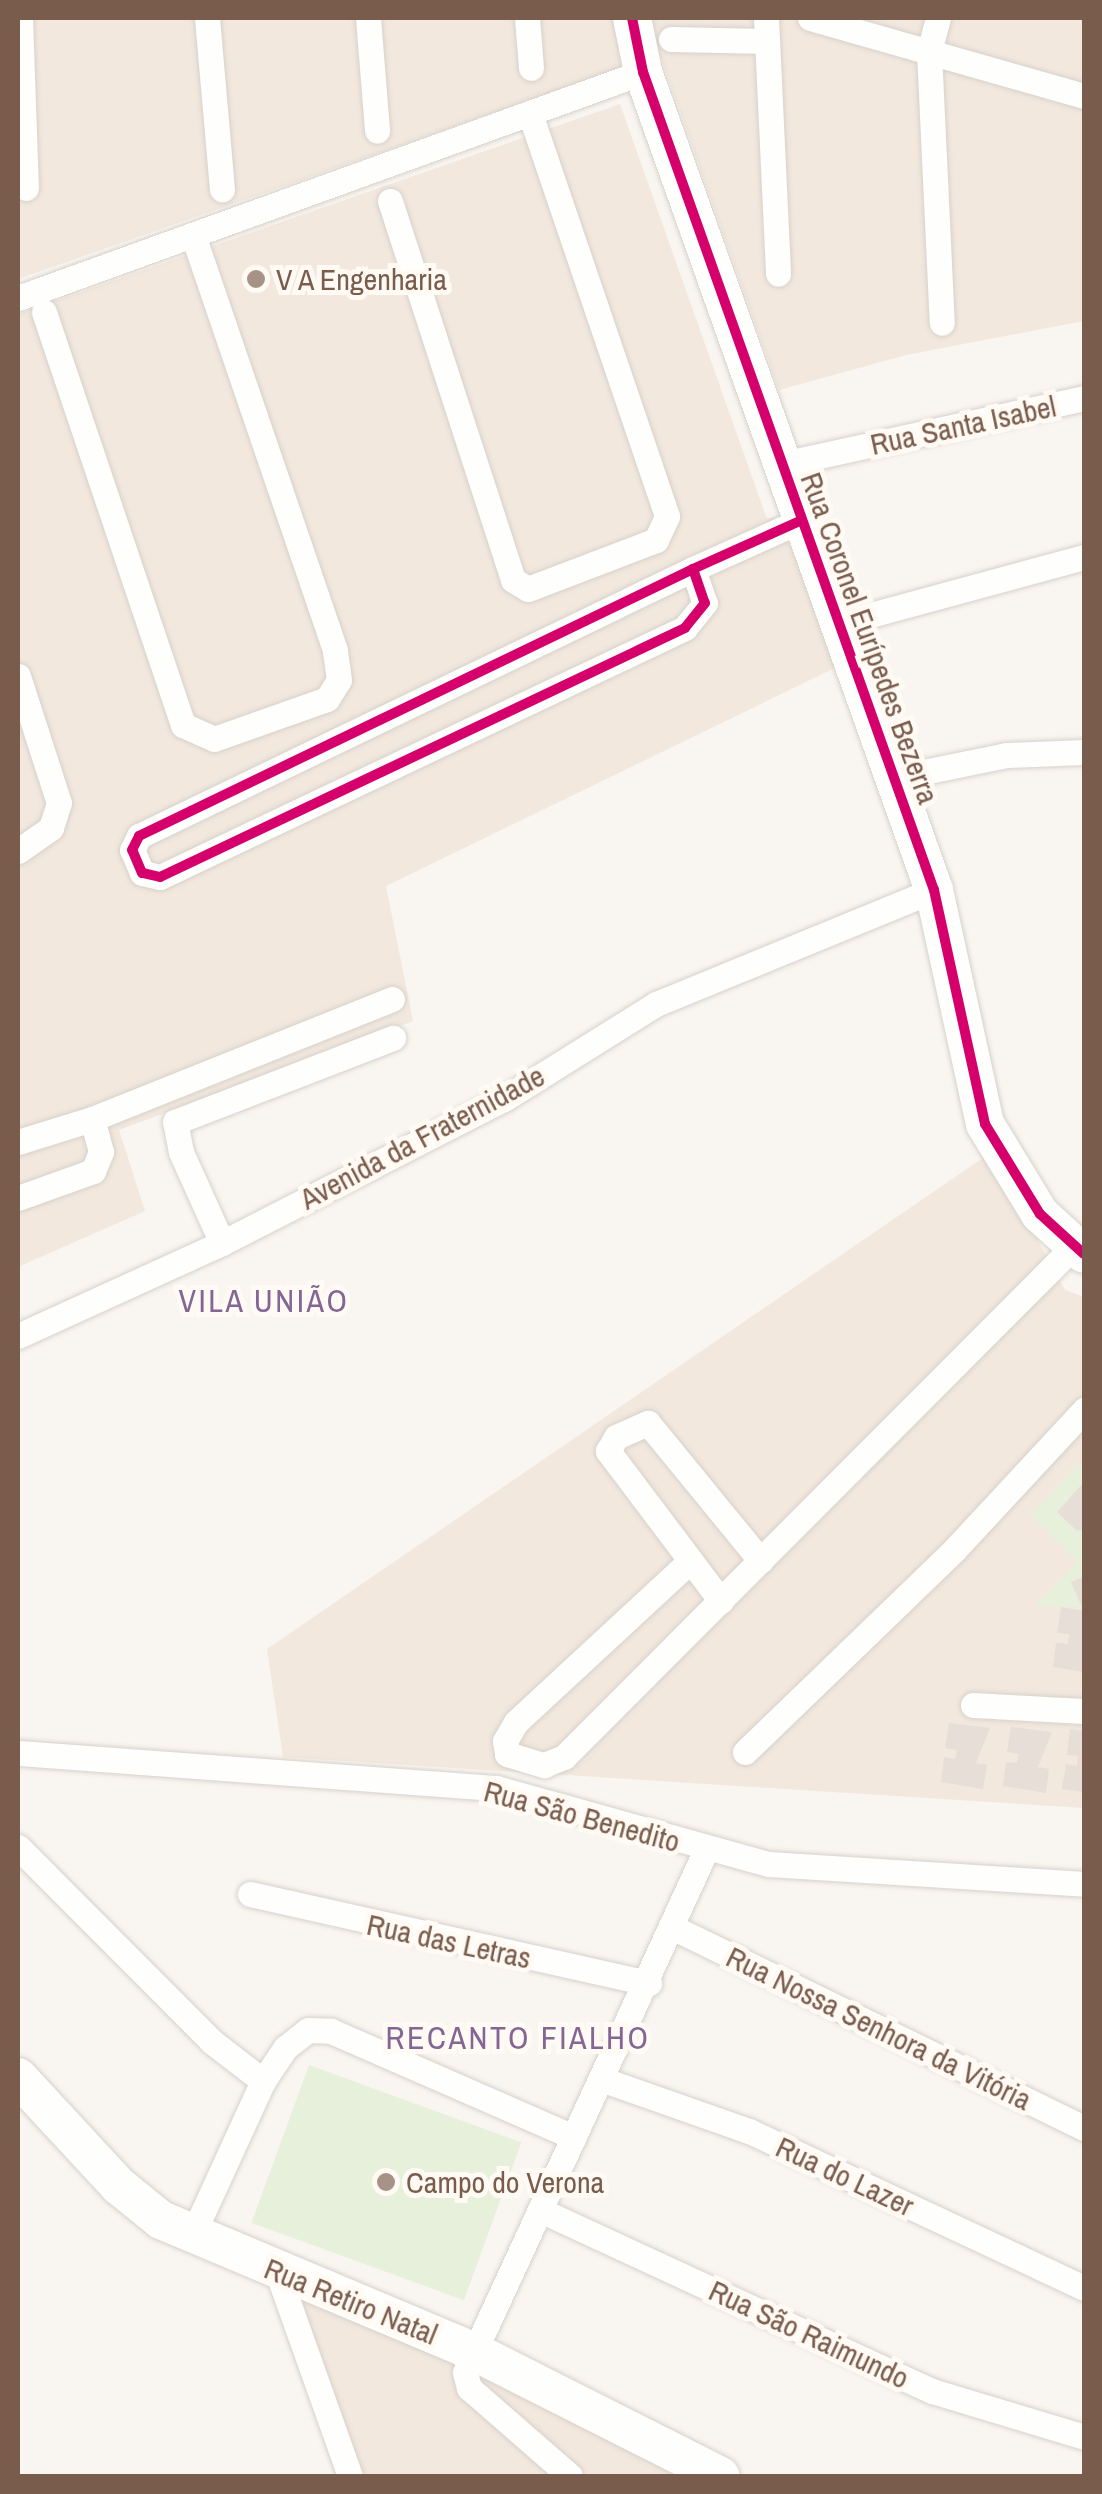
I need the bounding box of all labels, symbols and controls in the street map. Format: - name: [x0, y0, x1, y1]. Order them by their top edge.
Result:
- place label: V A Engenharia: [276, 261, 450, 297]
- marker: V A Engenharia: [245, 268, 267, 290]
- street label: Rua Santa Isabel: [867, 388, 1059, 462]
- street label: Rua Coronel Eurípedes Bezerra: [793, 467, 947, 809]
- street label: Avenida da Fraternidade: [294, 1057, 550, 1217]
- district label: VILA UNIÃO: [178, 1282, 350, 1320]
- street label: Rua São Benedito: [480, 1773, 684, 1859]
- street label: Rua das Letras: [364, 1906, 534, 1976]
- street label: Rua Nossa Senhora da Vitória: [721, 1938, 1037, 2118]
- district label: RECANTO FIALHO: [386, 2019, 650, 2057]
- street label: Rua do Lazer: [770, 2128, 920, 2224]
- place label: Campo do Verona: [406, 2164, 604, 2200]
- marker: Campo do Verona: [375, 2171, 397, 2193]
- street label: Rua Retiro Natal: [259, 2250, 443, 2352]
- street label: Rua São Raimundo: [703, 2272, 915, 2396]

